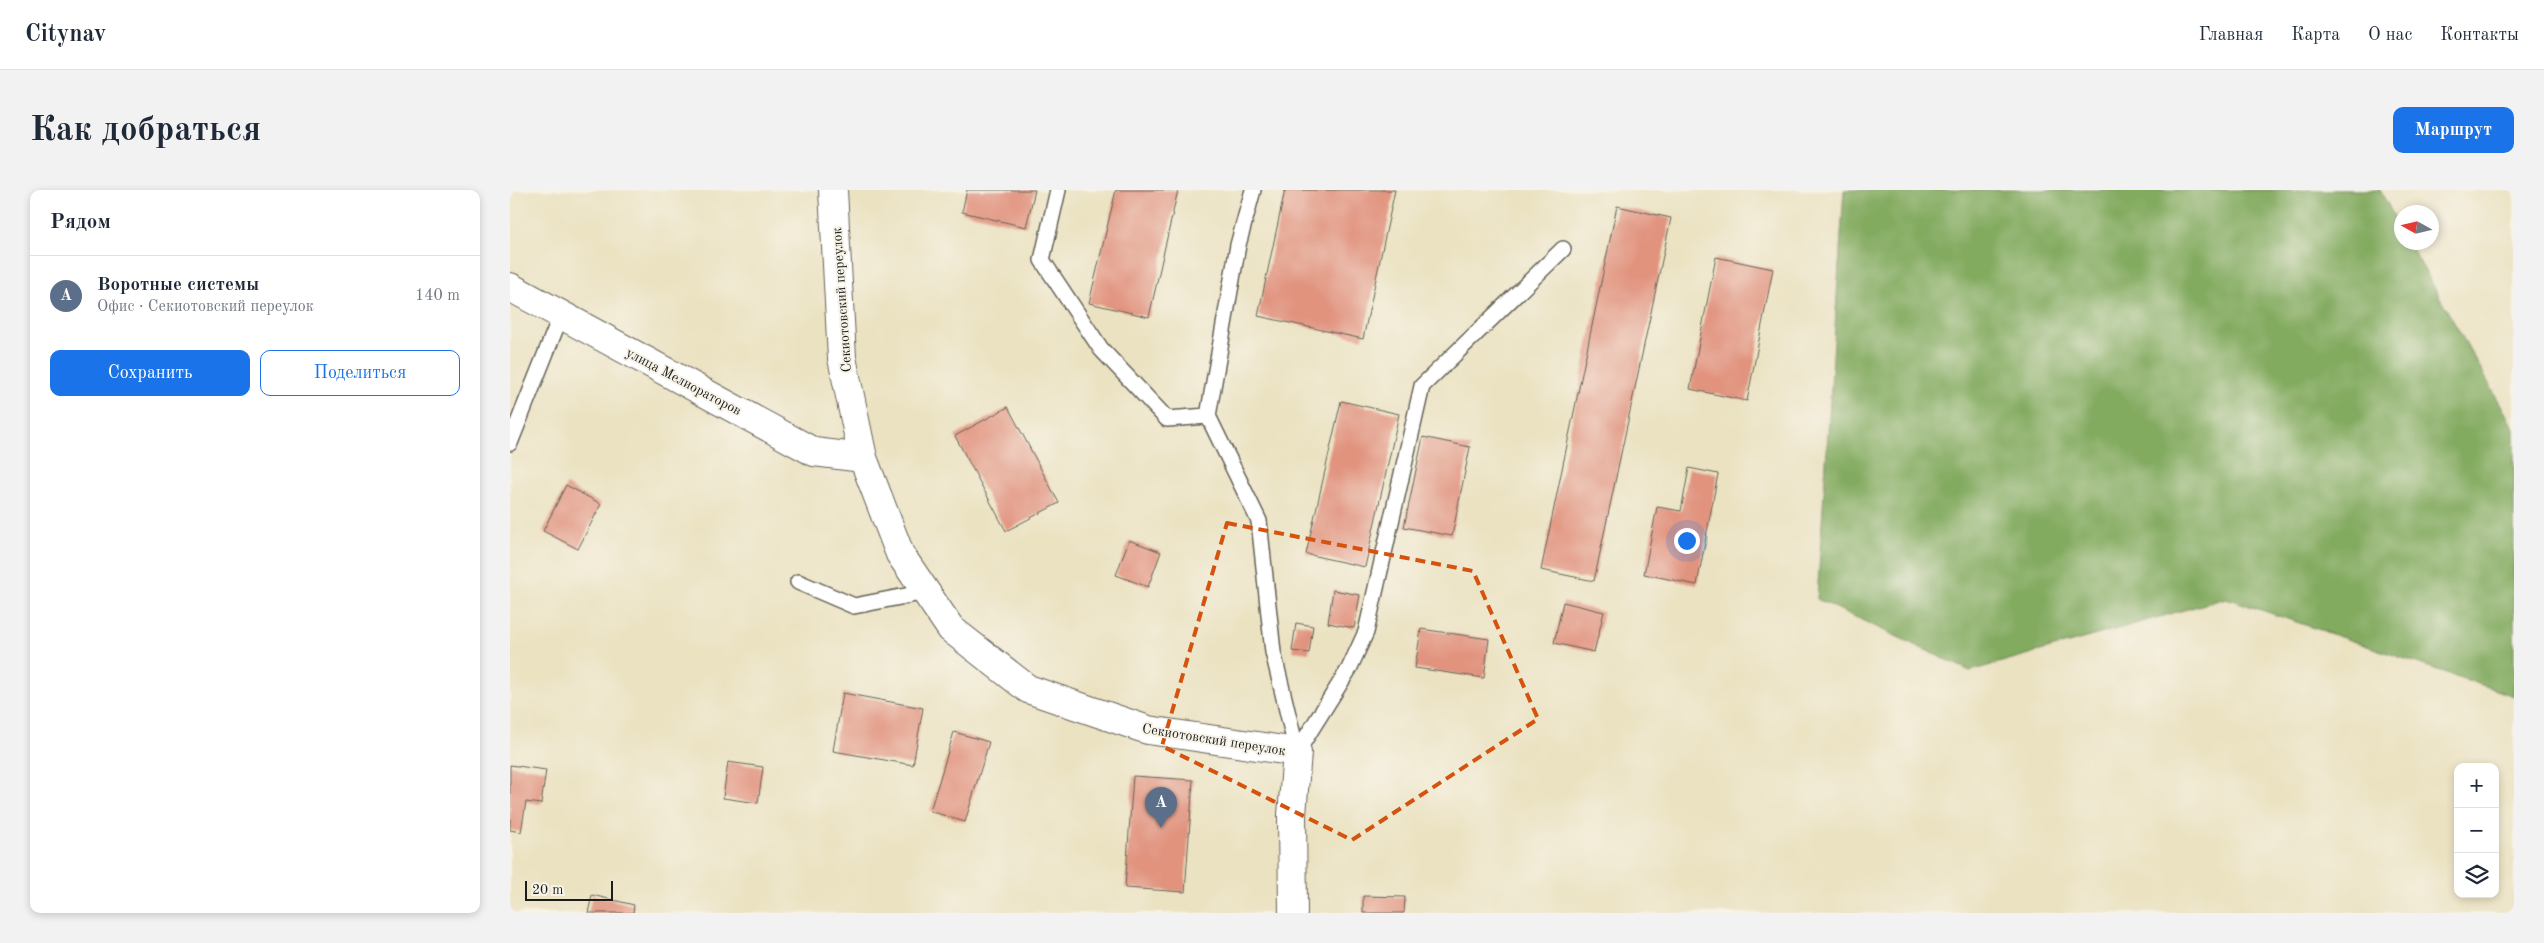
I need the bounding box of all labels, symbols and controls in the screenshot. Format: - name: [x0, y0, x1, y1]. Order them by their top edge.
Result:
- text: Citynav: [25, 23, 106, 47]
- text: Главная: [2199, 26, 2263, 44]
- text: Карта: [2291, 26, 2340, 44]
- text: О нас: [2368, 26, 2412, 44]
- text: Контакты: [2440, 26, 2519, 44]
- button: Маршрут: [2393, 107, 2514, 153]
- text: Как добраться: [30, 113, 261, 148]
- north arrow: [2394, 205, 2439, 250]
- text: Рядом: [50, 212, 111, 233]
- street label: Секиотовский переулок: [830, 227, 854, 373]
- text: Воротные системы: [97, 276, 259, 295]
- text: A: [60, 288, 72, 304]
- text: 140 m: [415, 288, 460, 304]
- text: Офис · Секиотовский переулок: [97, 299, 314, 315]
- street label: улица Мелиораторов: [624, 346, 744, 418]
- button: Сохранить: [50, 350, 250, 396]
- button: Поделиться: [260, 350, 460, 396]
- your location: [1674, 528, 1700, 554]
- street label: Секиотовский переулок: [1141, 722, 1287, 758]
- map controls: [2454, 763, 2499, 898]
- button: +: [2454, 763, 2499, 808]
- pin: A: [1145, 787, 1177, 828]
- button: −: [2454, 808, 2499, 853]
- button: layers: [2454, 853, 2499, 898]
- scale bar: [525, 878, 612, 901]
- text: 20 m: [532, 883, 563, 897]

